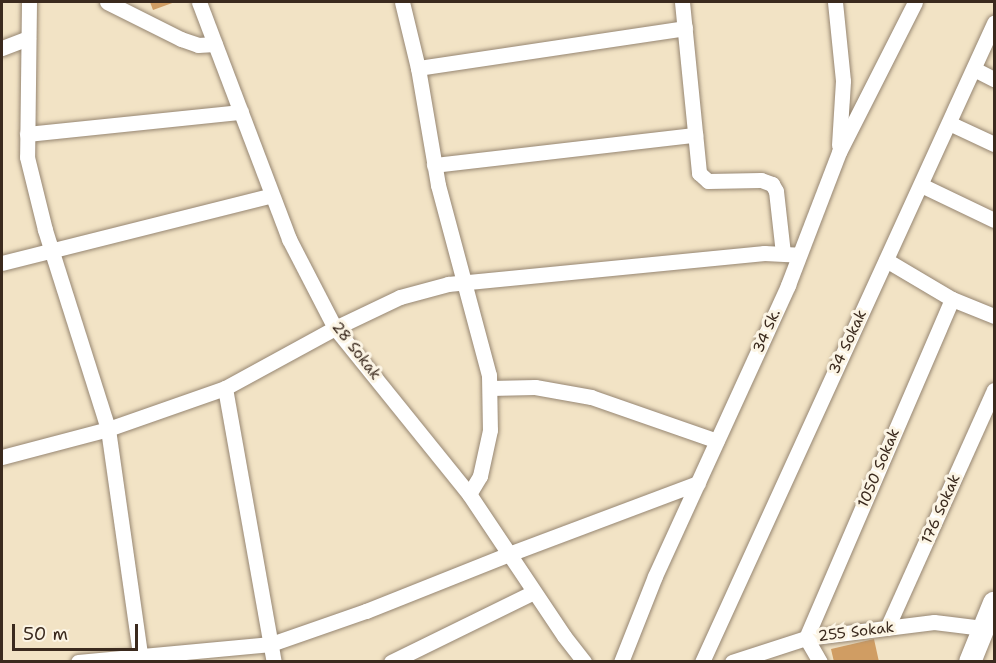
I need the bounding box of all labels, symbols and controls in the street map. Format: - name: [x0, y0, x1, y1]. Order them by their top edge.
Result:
- street label: 34 Sk.: [749, 306, 785, 356]
- street label: 34 Sokak: [825, 307, 871, 377]
- street label: 28 Sokak: [328, 318, 384, 384]
- street label: 1050 Sokak: [854, 426, 904, 510]
- street label: 176 Sokak: [918, 471, 964, 547]
- scale bar: [15, 612, 141, 650]
- street label: 255 Sokak: [817, 618, 895, 646]
- text: 50 m: [23, 622, 68, 646]

